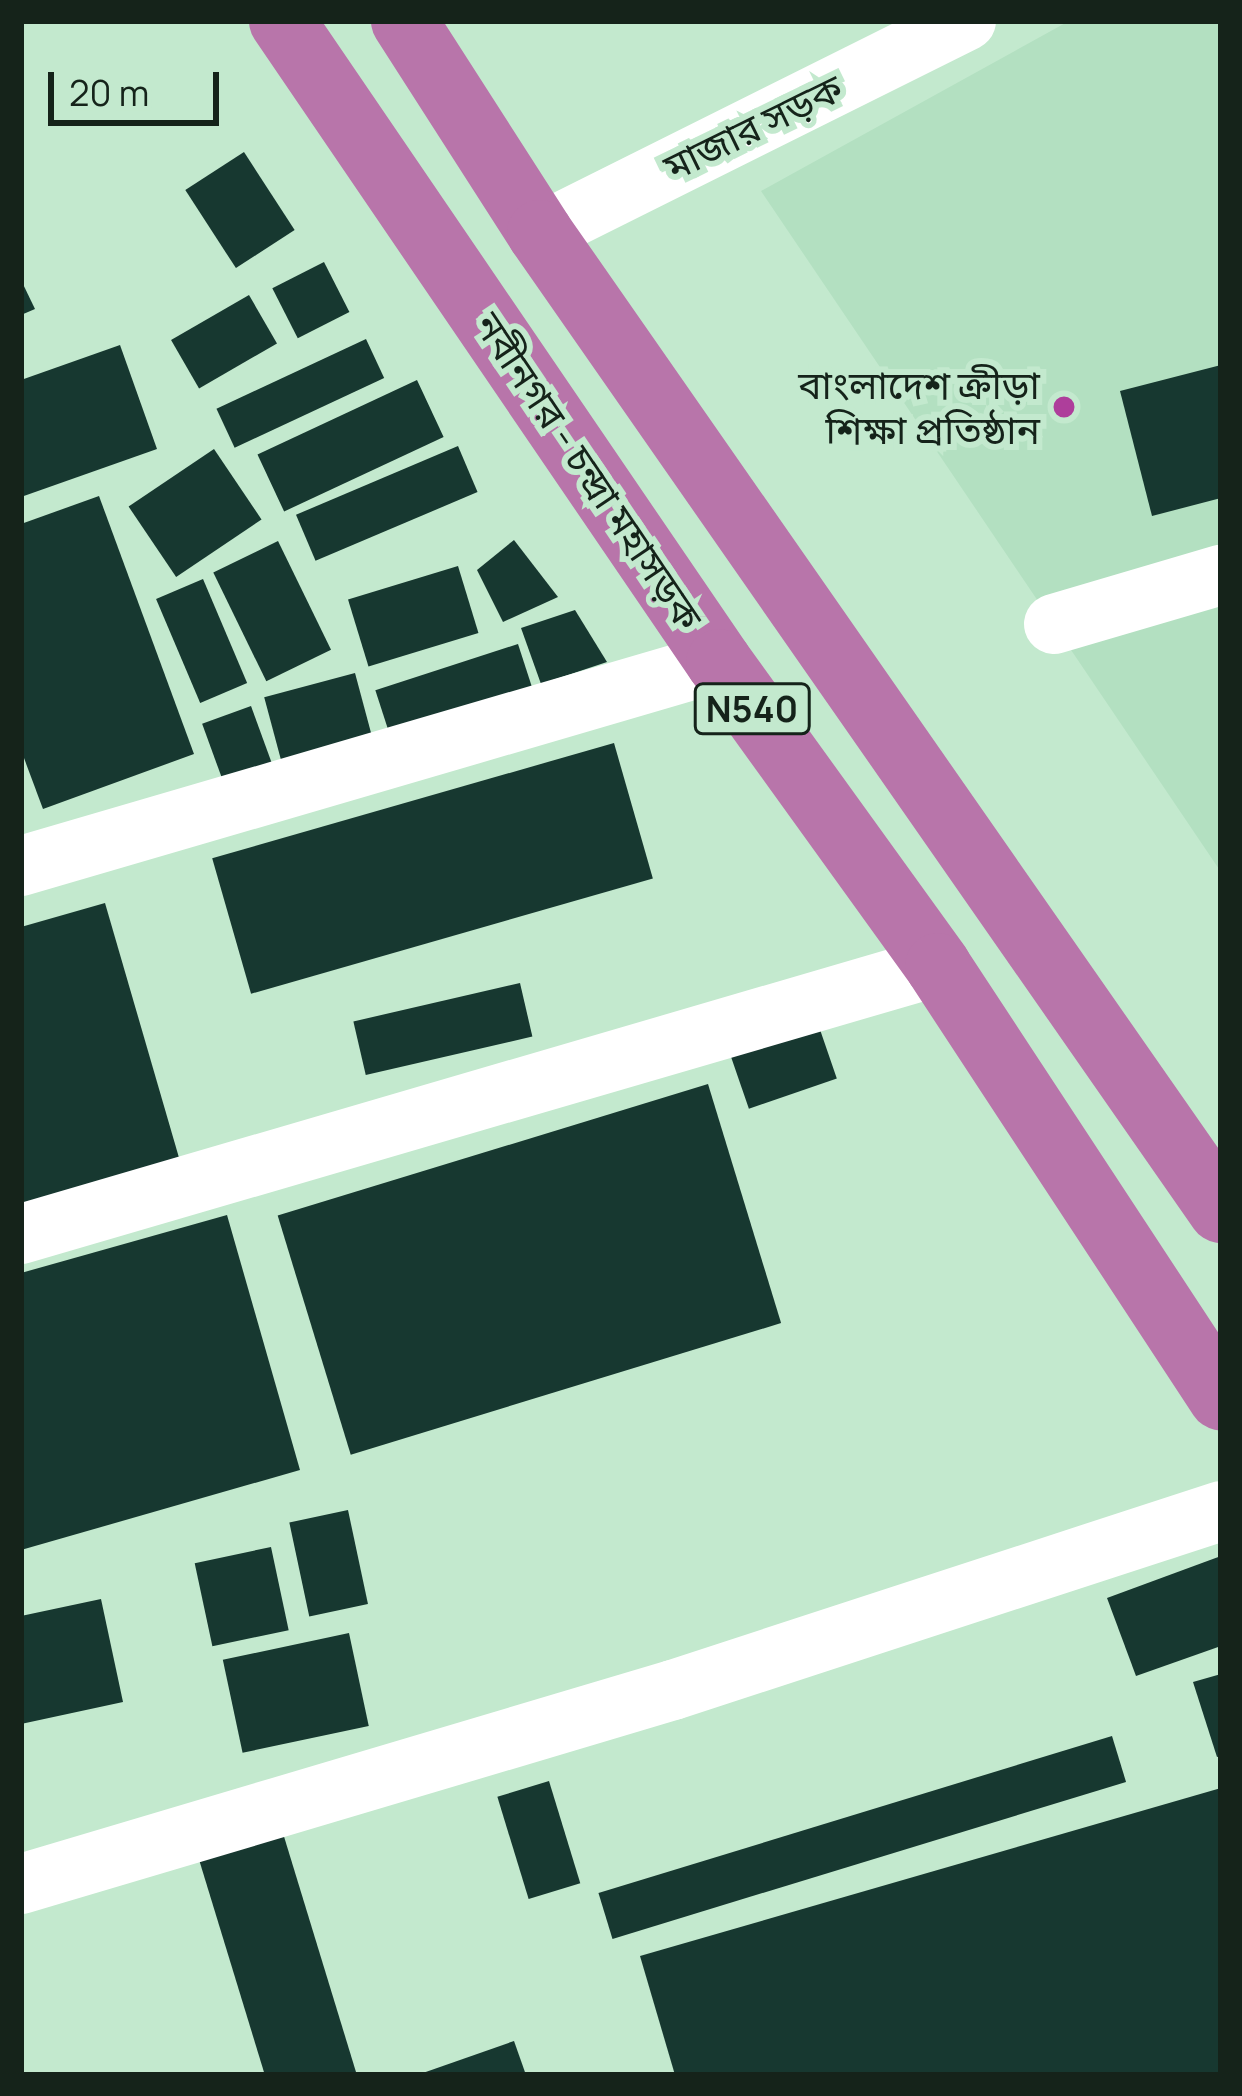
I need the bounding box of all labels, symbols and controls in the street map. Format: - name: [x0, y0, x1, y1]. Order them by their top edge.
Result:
- scale bar: [54, 48, 225, 122]
- street label: মাজার সড়ক: [656, 64, 850, 190]
- text: 20 m: [69, 68, 149, 117]
- street label: নবীনগর - চন্দ্রা মহাসড়ক: [465, 303, 713, 639]
- place label: বাংলাদেশ ক্রীড়া শিক্ষা প্রতিষ্ঠান: [798, 362, 1040, 453]
- marker: বাংলাদেশ ক্রীড়া শিক্ষা প্রতিষ্ঠান: [1051, 394, 1077, 420]
- road number: N540: [692, 679, 812, 739]

